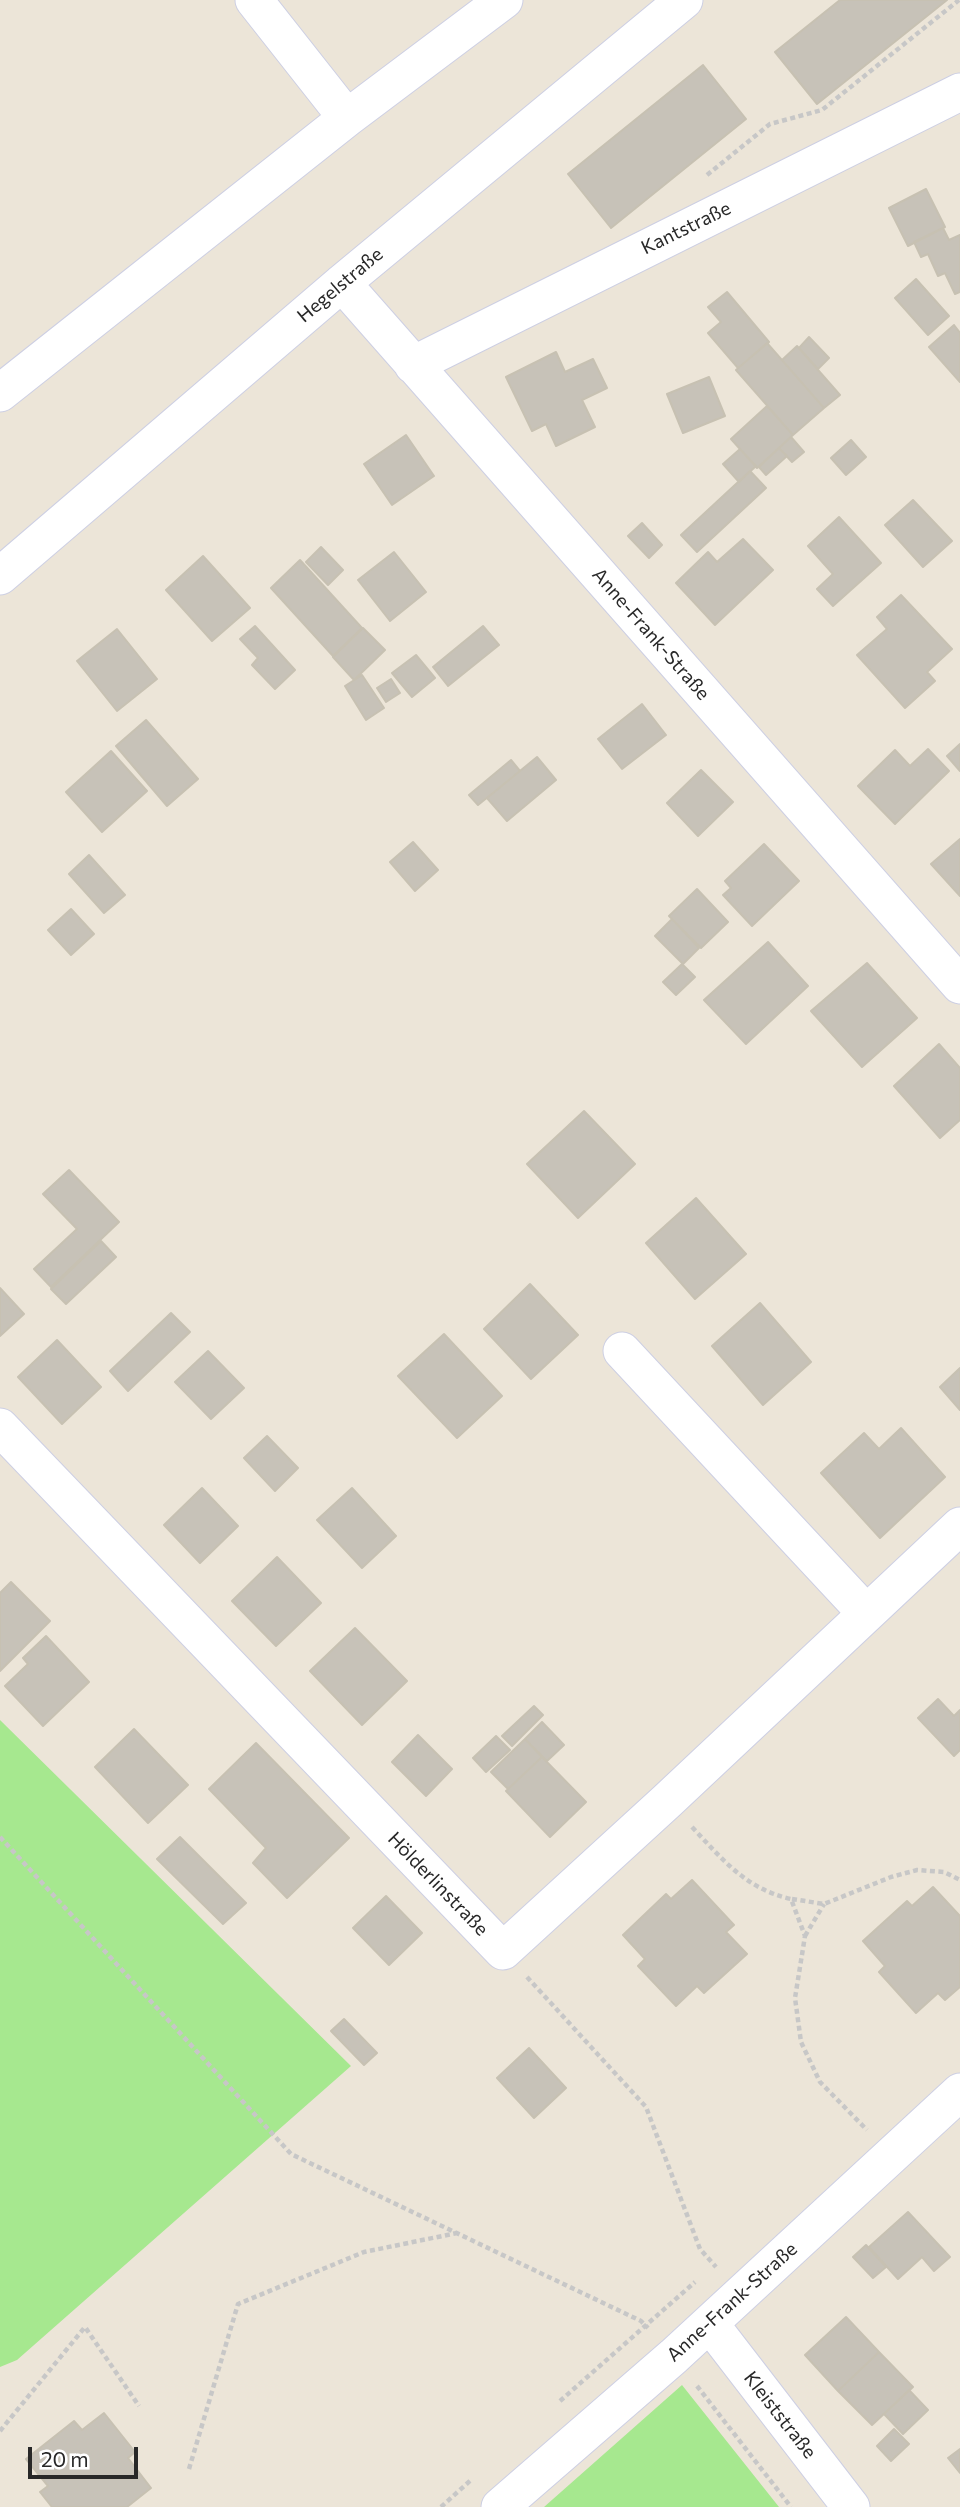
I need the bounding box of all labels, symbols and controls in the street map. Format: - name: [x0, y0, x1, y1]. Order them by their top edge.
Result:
- street label: Kantstraße: [638, 197, 734, 259]
- street label: Hegelstraße: [293, 243, 387, 327]
- street label: Anne-Frank-Straße: [588, 563, 714, 705]
- street label: Hölderlinstraße: [383, 1828, 493, 1940]
- street label: Anne-Frank-Straße: [662, 2238, 802, 2366]
- street label: Kleiststraße: [739, 2367, 821, 2463]
- scale bar: [32, 2434, 142, 2478]
- text: 20 m: [41, 2446, 89, 2471]

